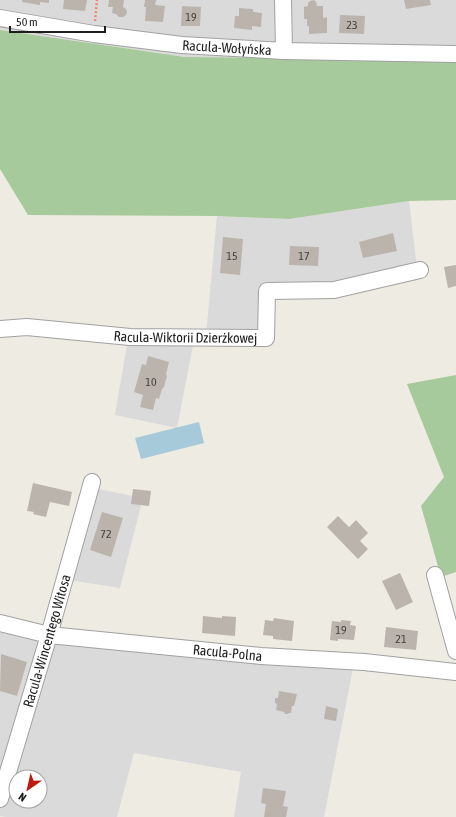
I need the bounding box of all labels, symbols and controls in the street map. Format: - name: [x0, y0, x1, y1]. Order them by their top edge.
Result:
- scale bar: [10, 8, 105, 34]
- house number: 19: [185, 10, 197, 24]
- text: 50 m: [16, 15, 38, 29]
- house number: 23: [346, 18, 358, 32]
- street label: Racula-Wołyńska: [182, 37, 272, 58]
- house number: 15: [226, 249, 238, 263]
- house number: 17: [298, 249, 310, 263]
- street label: Racula-Wiktorii Dzierżkowej: [113, 327, 257, 346]
- house number: 10: [145, 375, 157, 389]
- house number: 72: [100, 527, 112, 541]
- street label: Racula-Wincentego Witosa: [20, 573, 74, 709]
- house number: 19: [335, 623, 347, 637]
- house number: 21: [395, 632, 407, 646]
- street label: Racula-Polna: [192, 641, 263, 664]
- north arrow: [8, 769, 48, 809]
- text: N: [16, 790, 28, 804]

